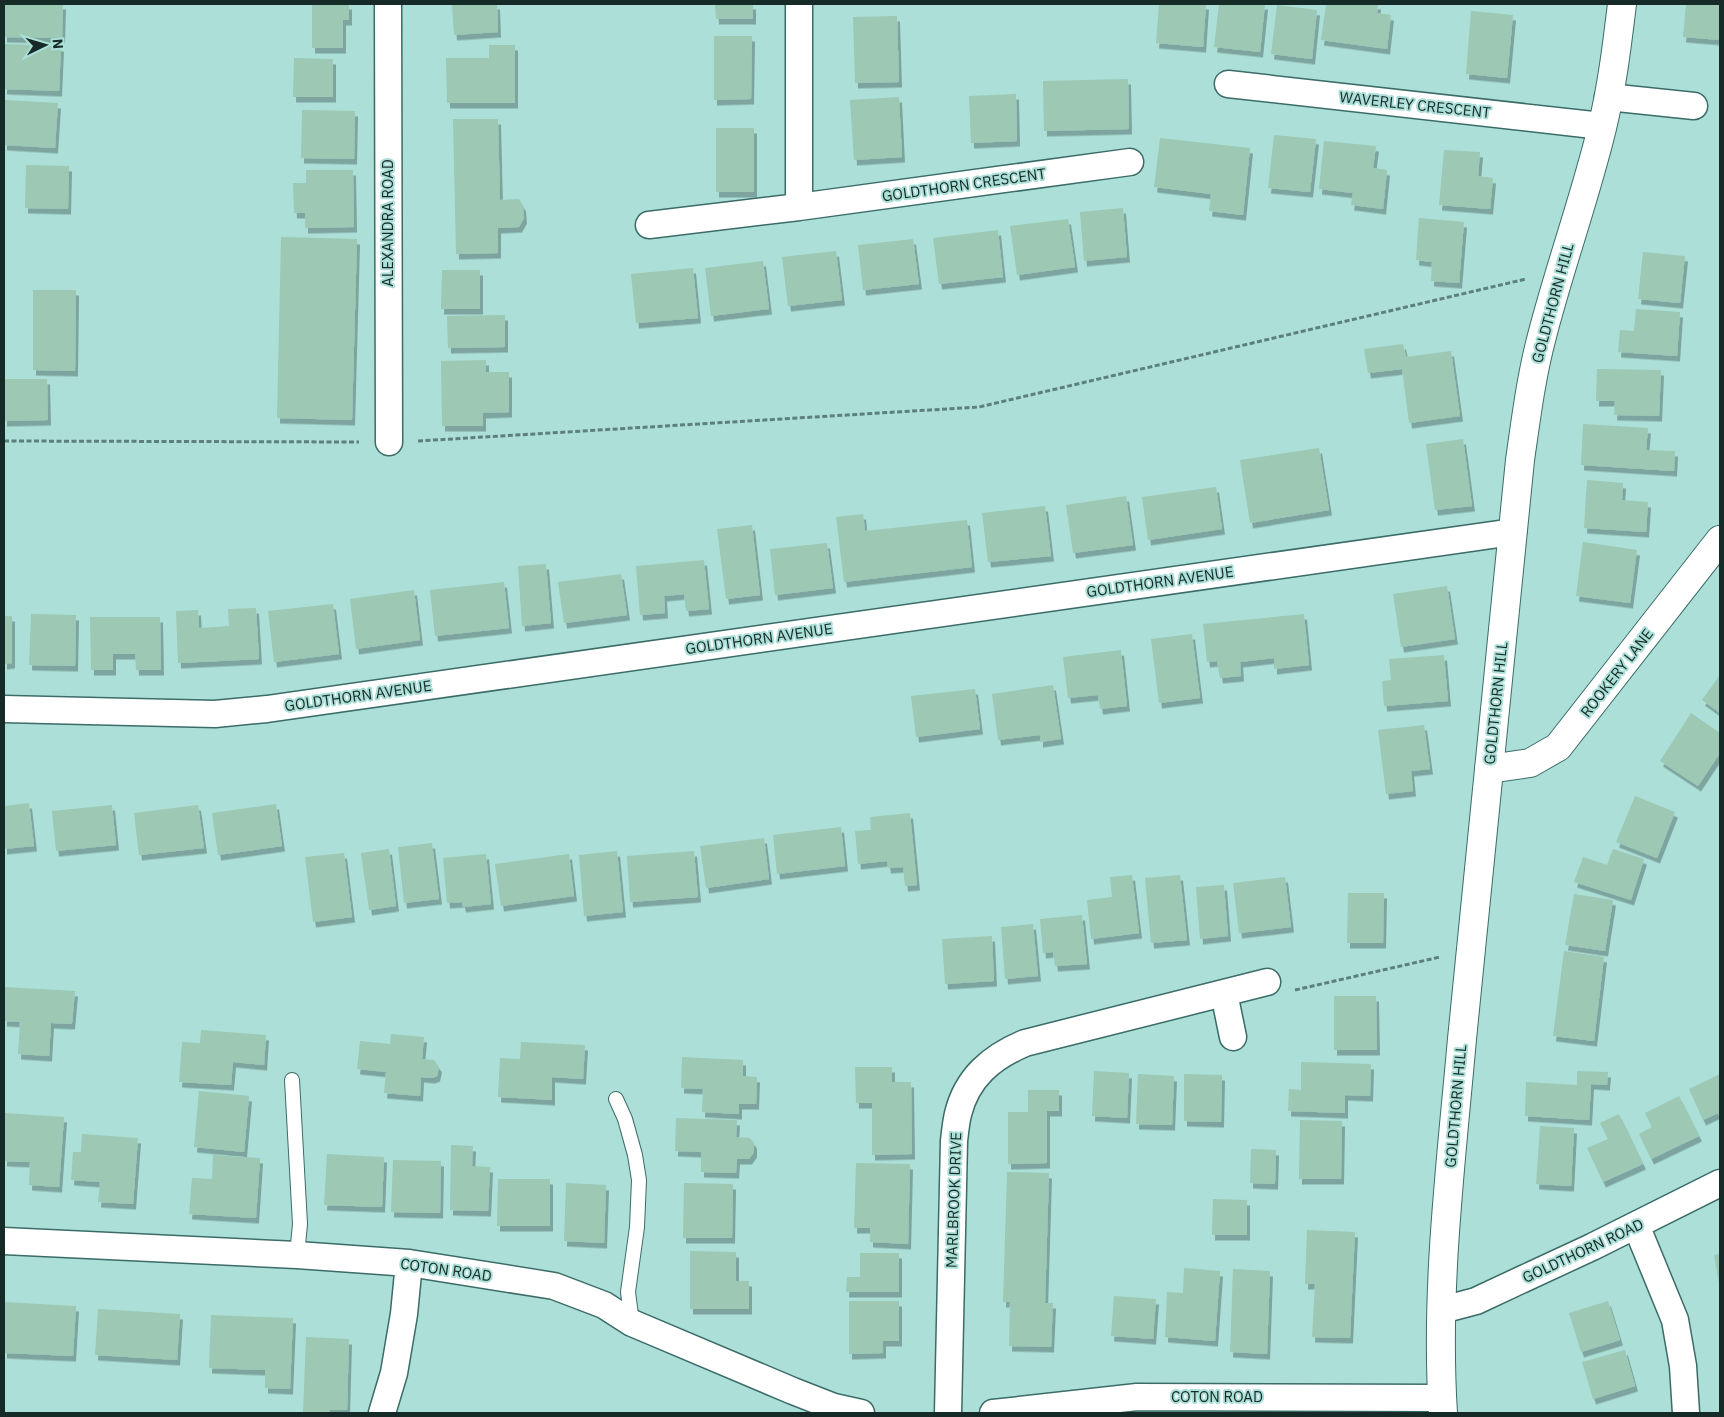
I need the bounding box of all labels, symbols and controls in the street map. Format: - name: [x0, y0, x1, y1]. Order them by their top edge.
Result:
- north arrow: [20, 20, 70, 70]
- text: N: [49, 38, 67, 50]
- street label: WAVERLEY CRESCENT: [1339, 87, 1492, 122]
- street label: ALEXANDRA ROAD: [378, 159, 397, 287]
- street label: GOLDTHORN CRESCENT: [881, 164, 1048, 205]
- street label: GOLDTHORN HILL: [1527, 240, 1578, 365]
- street label: GOLDTHORN AVENUE: [1085, 562, 1235, 601]
- street label: GOLDTHORN AVENUE: [684, 619, 834, 658]
- street label: ROOKERY LANE: [1576, 625, 1657, 721]
- street label: GOLDTHORN HILL: [1480, 640, 1511, 765]
- street label: GOLDTHORN AVENUE: [283, 676, 433, 715]
- street label: GOLDTHORN HILL: [1441, 1043, 1470, 1168]
- street label: MARLBROOK DRIVE: [942, 1132, 965, 1268]
- street label: GOLDTHORN ROAD: [1519, 1214, 1646, 1287]
- street label: COTON ROAD: [399, 1254, 493, 1285]
- street label: COTON ROAD: [1171, 1387, 1263, 1406]

